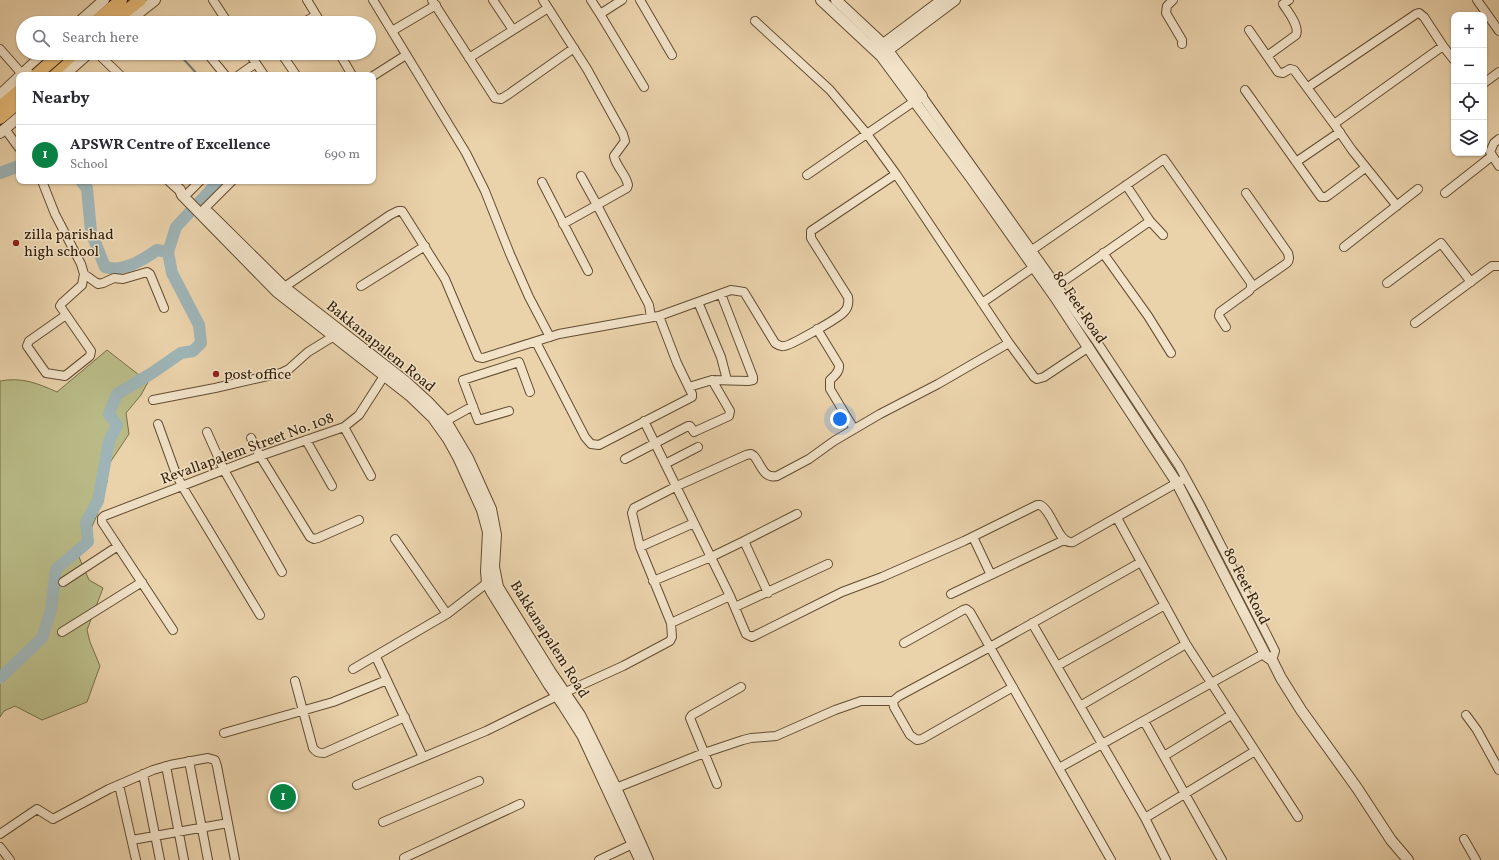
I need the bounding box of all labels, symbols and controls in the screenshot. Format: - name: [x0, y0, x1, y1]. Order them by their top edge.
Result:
- map controls: [1451, 12, 1487, 156]
- button: +: [1451, 12, 1487, 48]
- search box: [16, 16, 376, 60]
- icon: search: [30, 27, 52, 49]
- text: Search here: [62, 28, 139, 49]
- button: −: [1451, 48, 1487, 84]
- button: locate: [1451, 84, 1487, 120]
- text: Nearby: [32, 87, 90, 110]
- button: layers: [1451, 120, 1487, 156]
- text: APSWR Centre of Excellence: [70, 135, 270, 156]
- text: 1: [42, 146, 48, 164]
- text: 690 m: [324, 146, 360, 164]
- text: School: [70, 156, 108, 174]
- place label: zilla parishad high school: [24, 225, 114, 263]
- marker: zilla parishad high school: [11, 238, 21, 248]
- street label: 80 Feet Road: [1047, 267, 1111, 348]
- street label: Bakkanapalem Road: [321, 297, 439, 398]
- place label: post office: [224, 365, 291, 386]
- marker: post office: [211, 369, 221, 379]
- street label: Revallapalem Street No. 108: [158, 408, 337, 491]
- your location: [830, 409, 850, 429]
- street label: 80 Feet Road: [1217, 545, 1274, 629]
- street label: Bakkanapalem Road: [504, 577, 593, 703]
- pin: 1: [270, 782, 296, 812]

